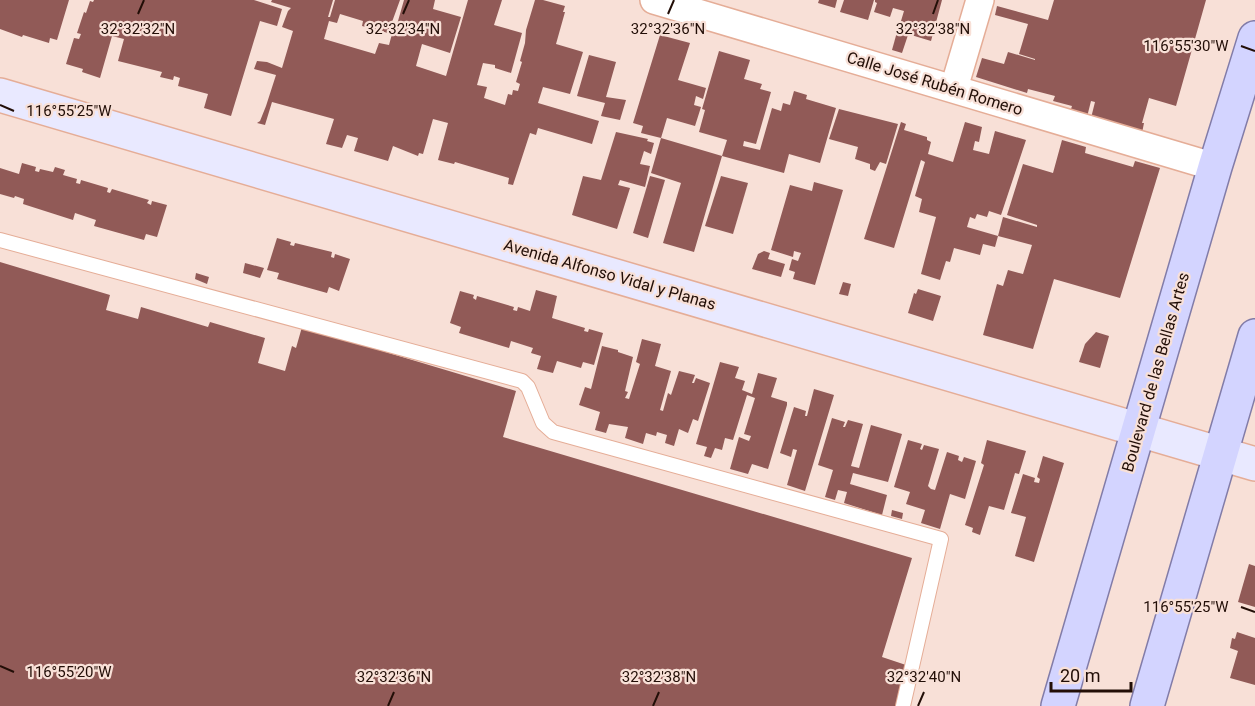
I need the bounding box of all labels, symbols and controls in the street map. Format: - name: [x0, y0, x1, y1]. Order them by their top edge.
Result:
- text: 32°32'32"N: [101, 20, 175, 38]
- text: 32°32'34"N: [366, 20, 440, 38]
- text: 32°32'36"N: [631, 20, 705, 38]
- text: 32°32'38"N: [896, 20, 970, 38]
- text: 116°55'30"W: [1143, 37, 1229, 55]
- street label: Calle José Rubén Romero: [845, 48, 1025, 119]
- text: 116°55'25"W: [26, 102, 112, 120]
- street label: Avenida Alfonso Vidal y Planas: [502, 235, 718, 314]
- street label: Boulevard de las Bellas Artes: [1118, 270, 1193, 474]
- text: 116°55'25"W: [1143, 598, 1229, 616]
- scale bar: [1051, 655, 1130, 693]
- text: 116°55'20"W: [26, 663, 112, 681]
- text: 20 m: [1060, 665, 1100, 686]
- text: 32°32'36"N: [357, 668, 431, 686]
- text: 32°32'38"N: [622, 668, 696, 686]
- text: 32°32'40"N: [887, 668, 961, 686]

